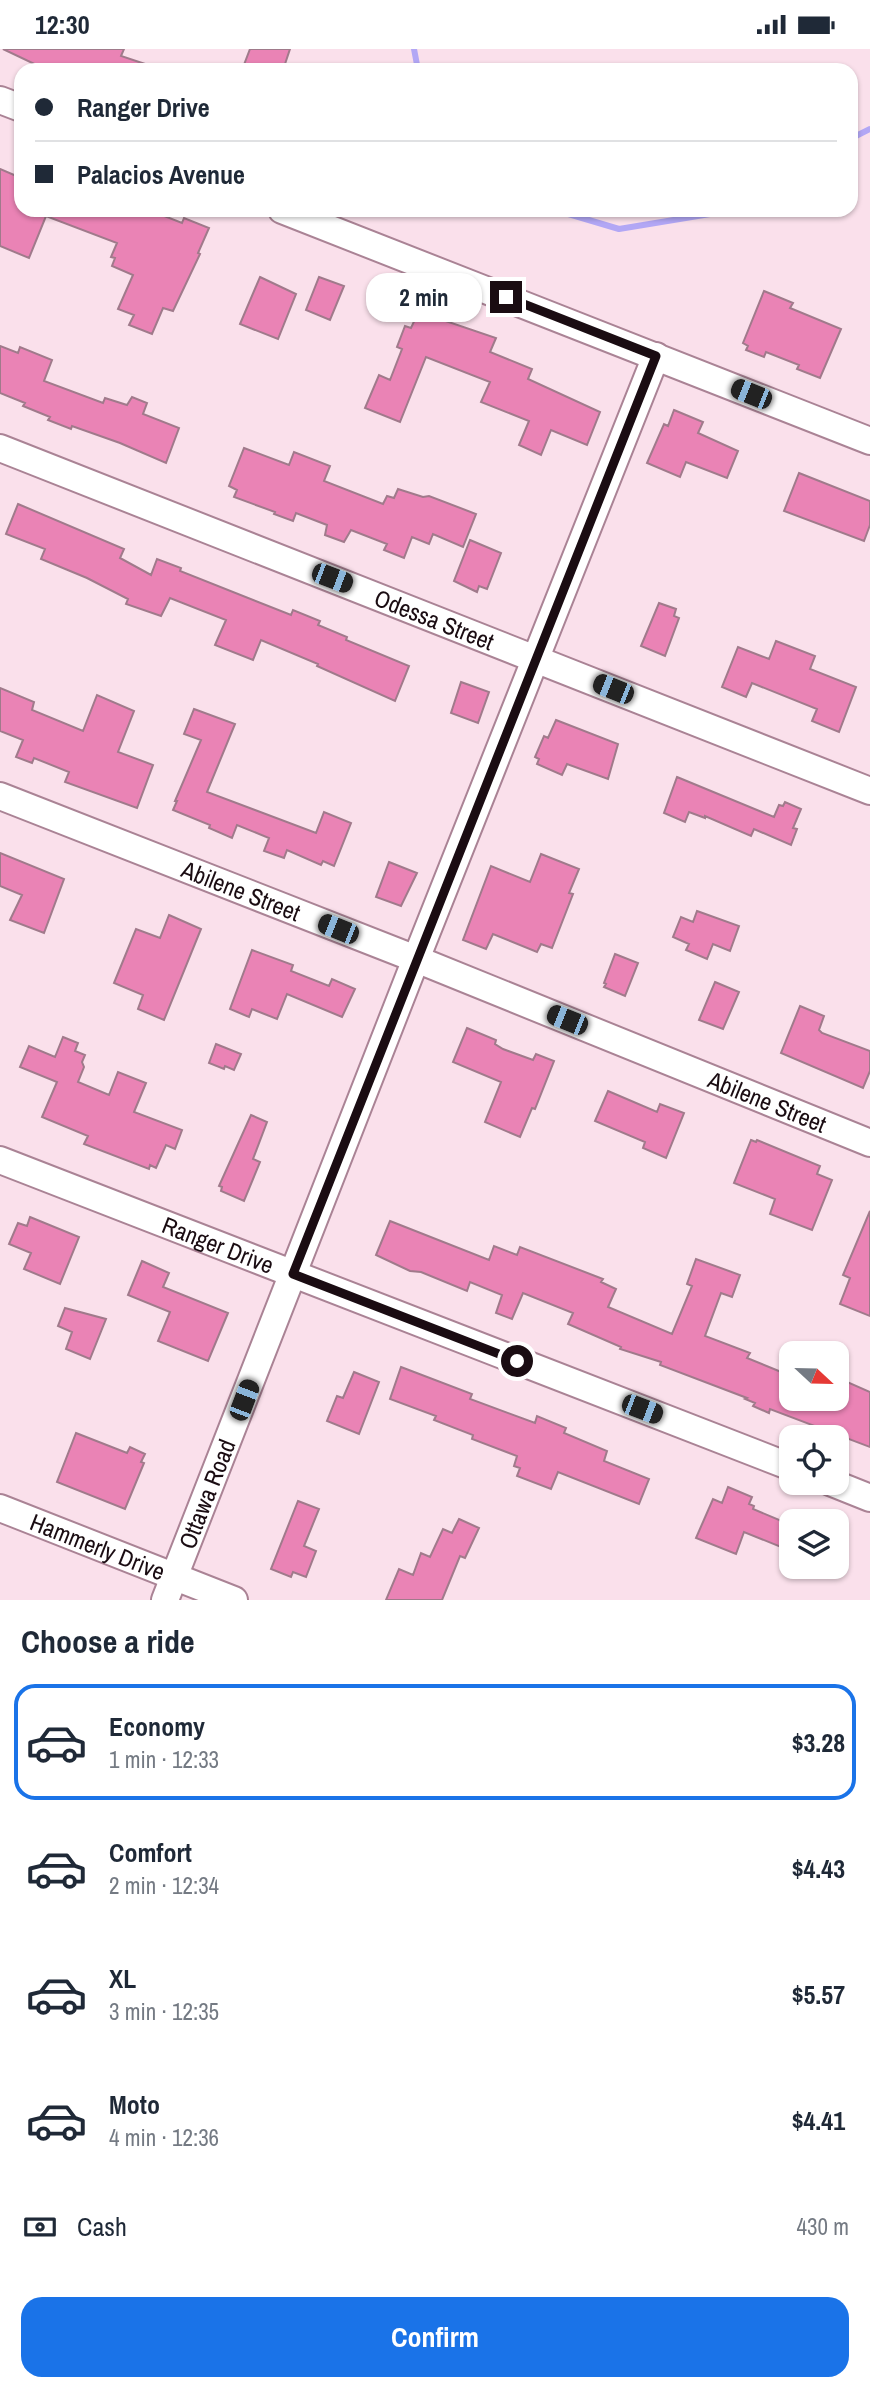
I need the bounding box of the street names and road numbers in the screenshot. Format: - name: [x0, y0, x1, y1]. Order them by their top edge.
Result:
- street label: Odessa Street: [370, 581, 499, 657]
- street label: Abilene Street: [176, 852, 306, 928]
- street label: Abilene Street: [703, 1063, 832, 1140]
- street label: Ranger Drive: [158, 1209, 279, 1281]
- street label: Ottawa Road: [171, 1434, 242, 1553]
- street label: Hammerly Drive: [26, 1506, 170, 1587]

